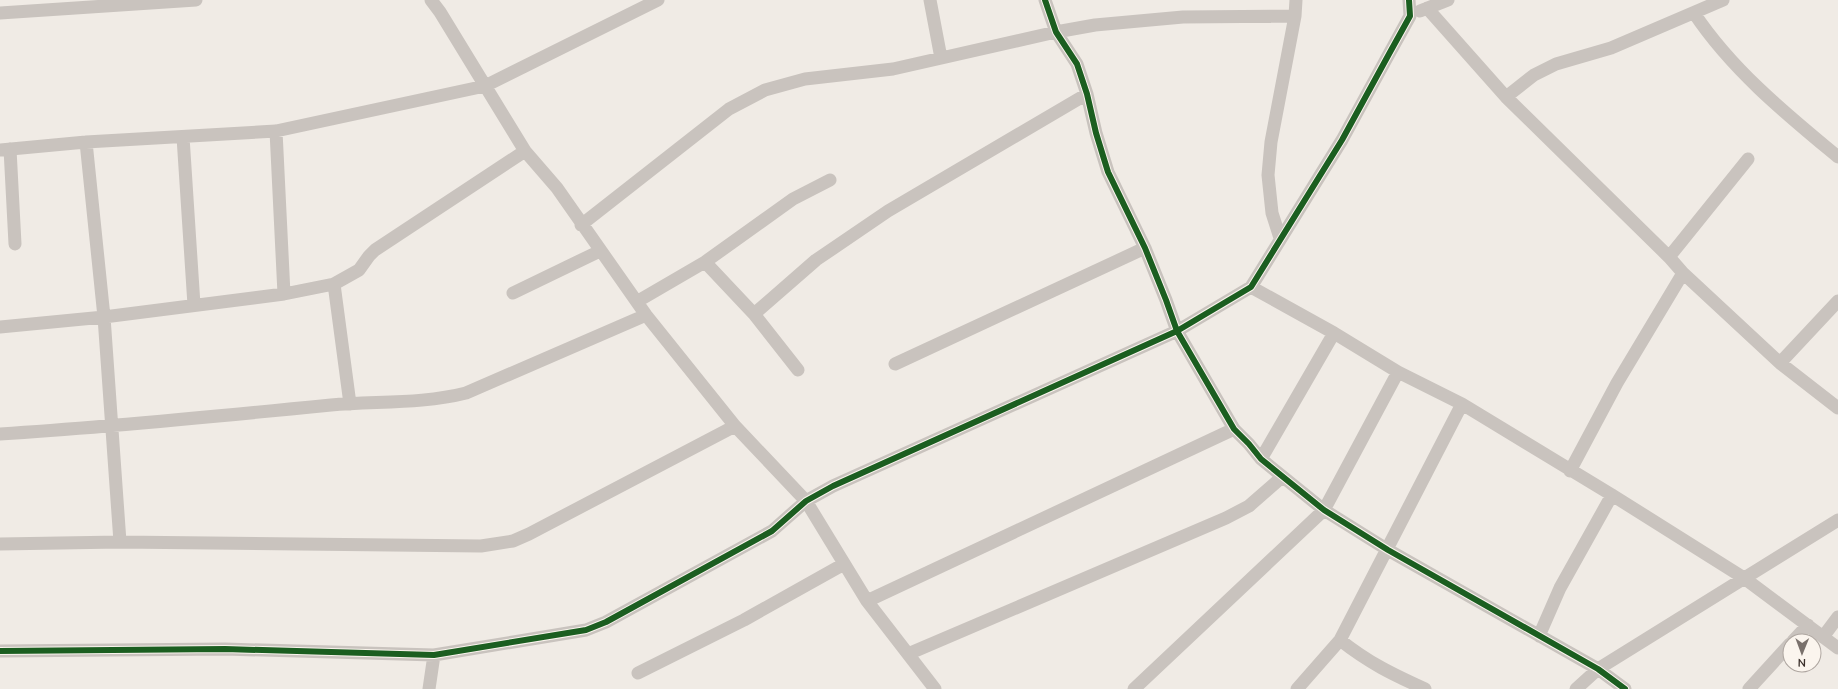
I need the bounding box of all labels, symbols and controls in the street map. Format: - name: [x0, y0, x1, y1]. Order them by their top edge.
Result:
- north arrow: [1782, 633, 1822, 673]
- text: N: [1798, 655, 1806, 670]

